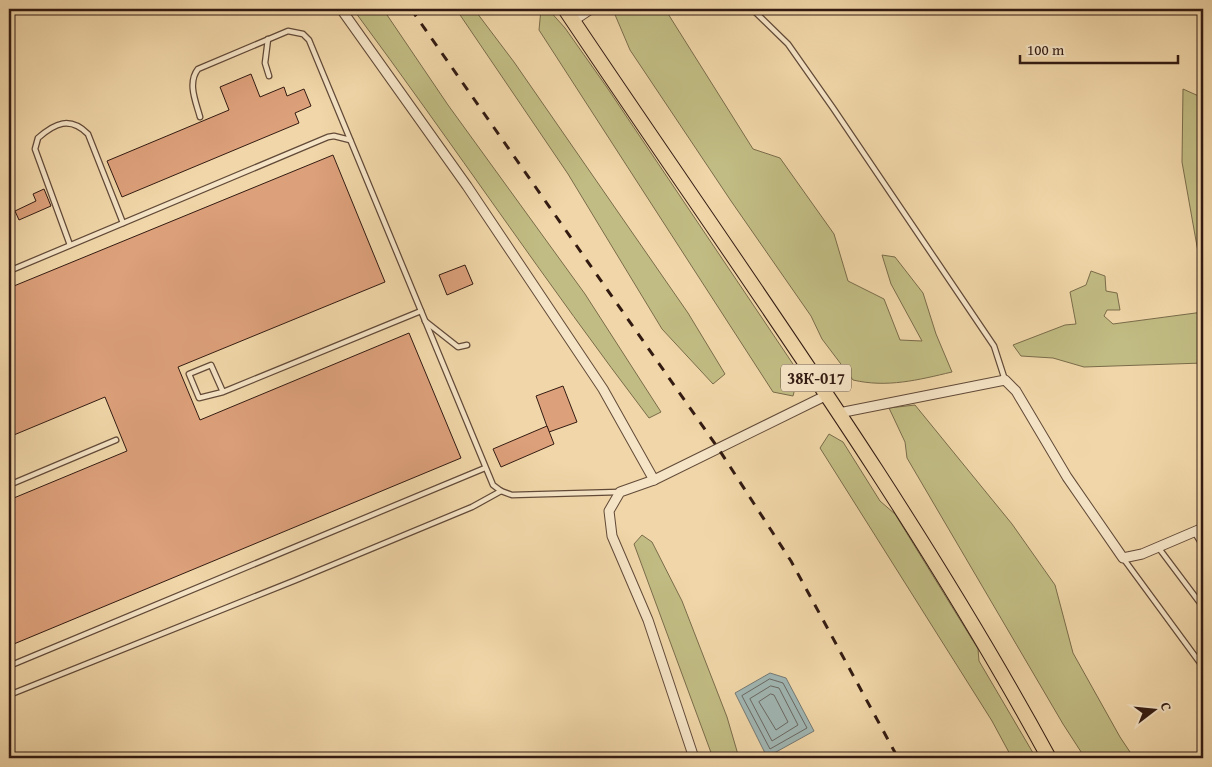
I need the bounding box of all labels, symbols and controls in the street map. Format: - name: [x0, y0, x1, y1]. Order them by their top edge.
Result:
- scale bar: [1020, 32, 1177, 64]
- text: 100 m: [1027, 39, 1065, 60]
- road number: 38К-017: [781, 364, 851, 392]
- north arrow: [1130, 684, 1180, 734]
- text: С: [1156, 700, 1177, 713]

